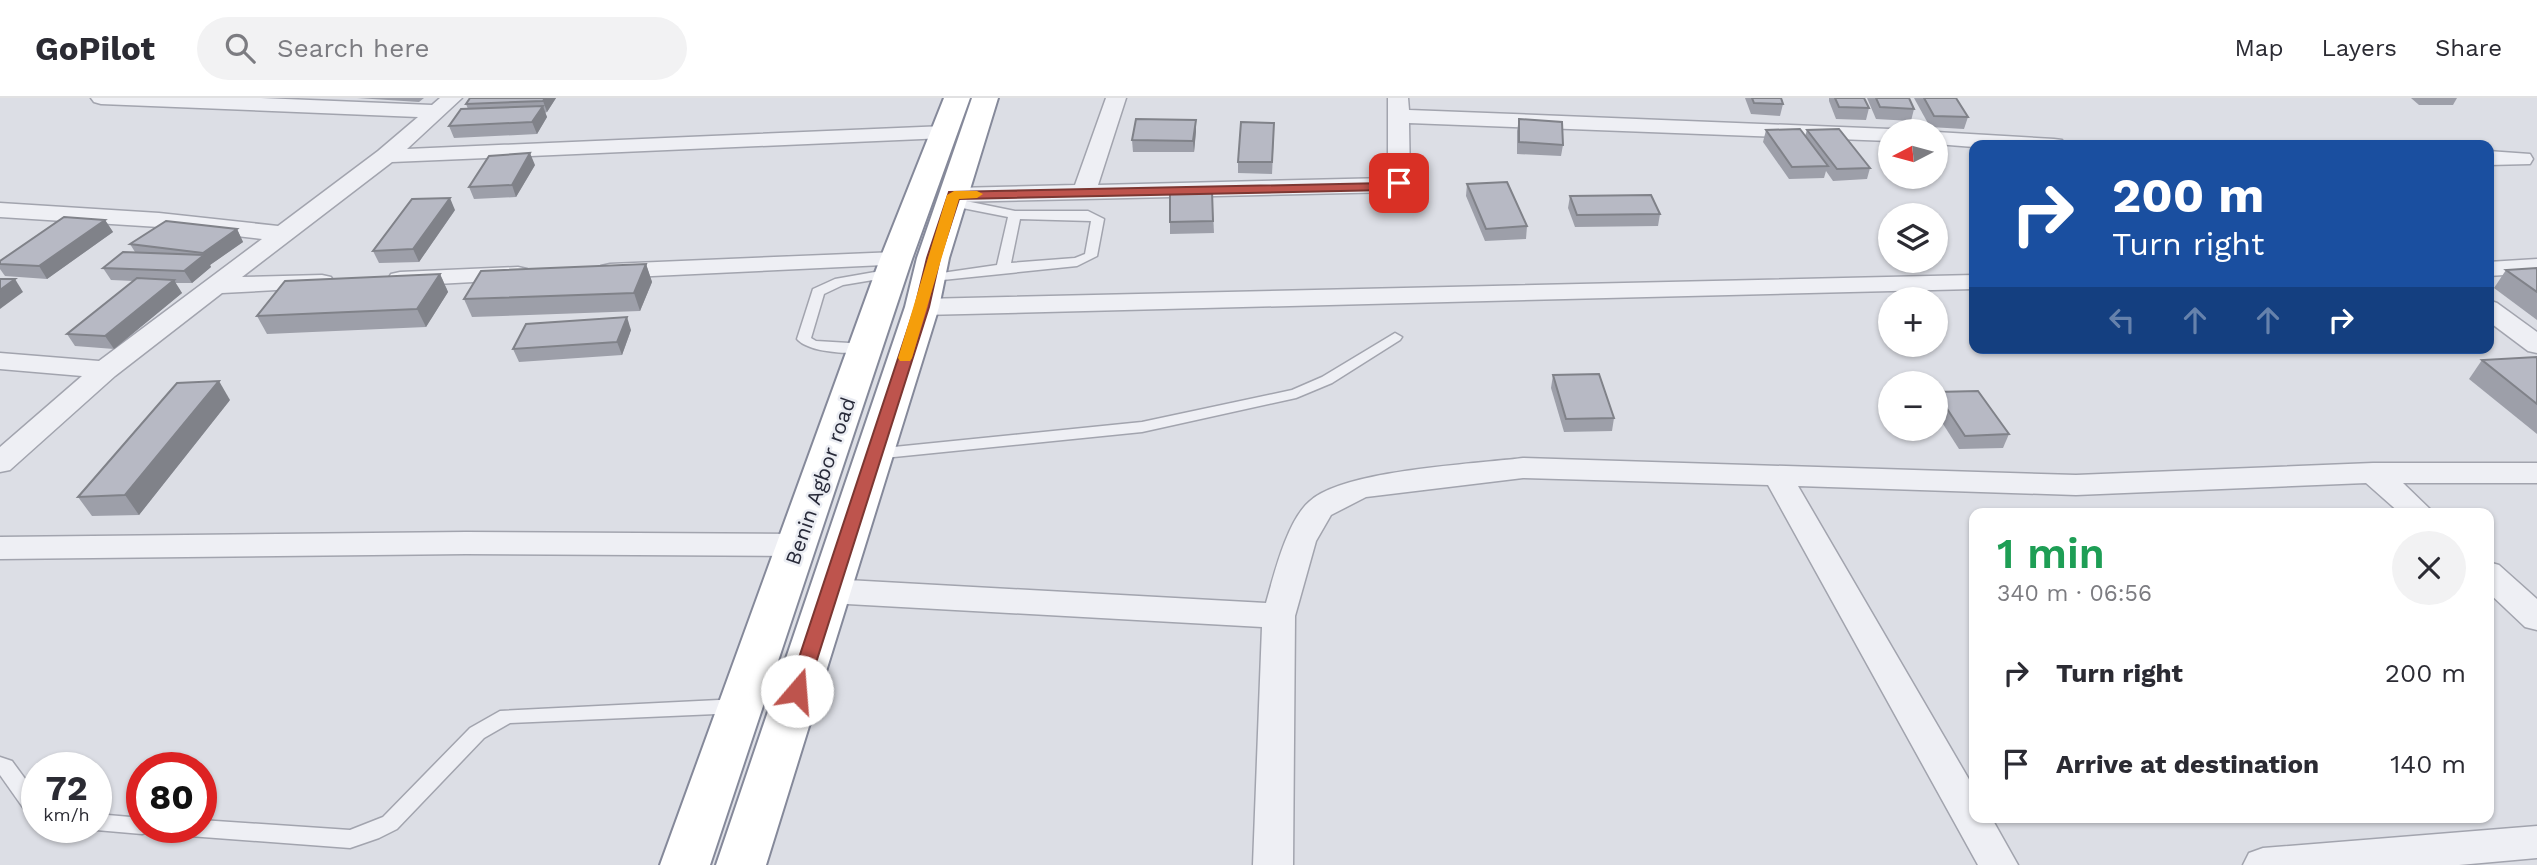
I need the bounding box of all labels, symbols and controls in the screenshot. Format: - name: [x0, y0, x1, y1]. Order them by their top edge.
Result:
- search box: [197, 17, 687, 80]
- text: GoPilot: [35, 29, 155, 68]
- icon: search: [221, 29, 259, 67]
- text: Search here: [277, 33, 429, 63]
- text: Map: [2235, 34, 2283, 62]
- text: Layers: [2321, 34, 2397, 62]
- text: Share: [2435, 34, 2502, 62]
- north arrow: [1878, 119, 1948, 189]
- map controls: [1878, 119, 1948, 441]
- pin: [1369, 153, 1429, 213]
- icon: arrive: [1380, 164, 1418, 202]
- text: 200 m: [2112, 166, 2264, 224]
- icon: right: [1997, 168, 2088, 259]
- button: layers: [1878, 203, 1948, 273]
- text: Turn right: [2112, 225, 2264, 263]
- button: +: [1878, 287, 1948, 357]
- icon: left: [2103, 301, 2141, 339]
- icon: ahead: [2176, 301, 2214, 339]
- icon: ahead: [2249, 301, 2287, 339]
- icon: right: [2322, 301, 2360, 339]
- button: −: [1878, 371, 1948, 441]
- street label: Benin Agbor road: [780, 394, 860, 568]
- text: 1 min: [1997, 529, 2105, 578]
- button: close: [2392, 531, 2466, 605]
- text: 340 m · 06:56: [1997, 580, 2152, 607]
- position arrow: [760, 654, 834, 728]
- icon: right: [1997, 654, 2035, 692]
- text: Turn right: [2056, 658, 2183, 688]
- text: 200 m: [2385, 658, 2466, 688]
- icon: arrive: [1997, 745, 2035, 783]
- text: Arrive at destination: [2056, 749, 2319, 779]
- text: 140 m: [2390, 749, 2466, 779]
- speed limit sign: 80: [126, 752, 217, 843]
- text: 72: [45, 767, 88, 809]
- text: km/h: [43, 804, 90, 825]

